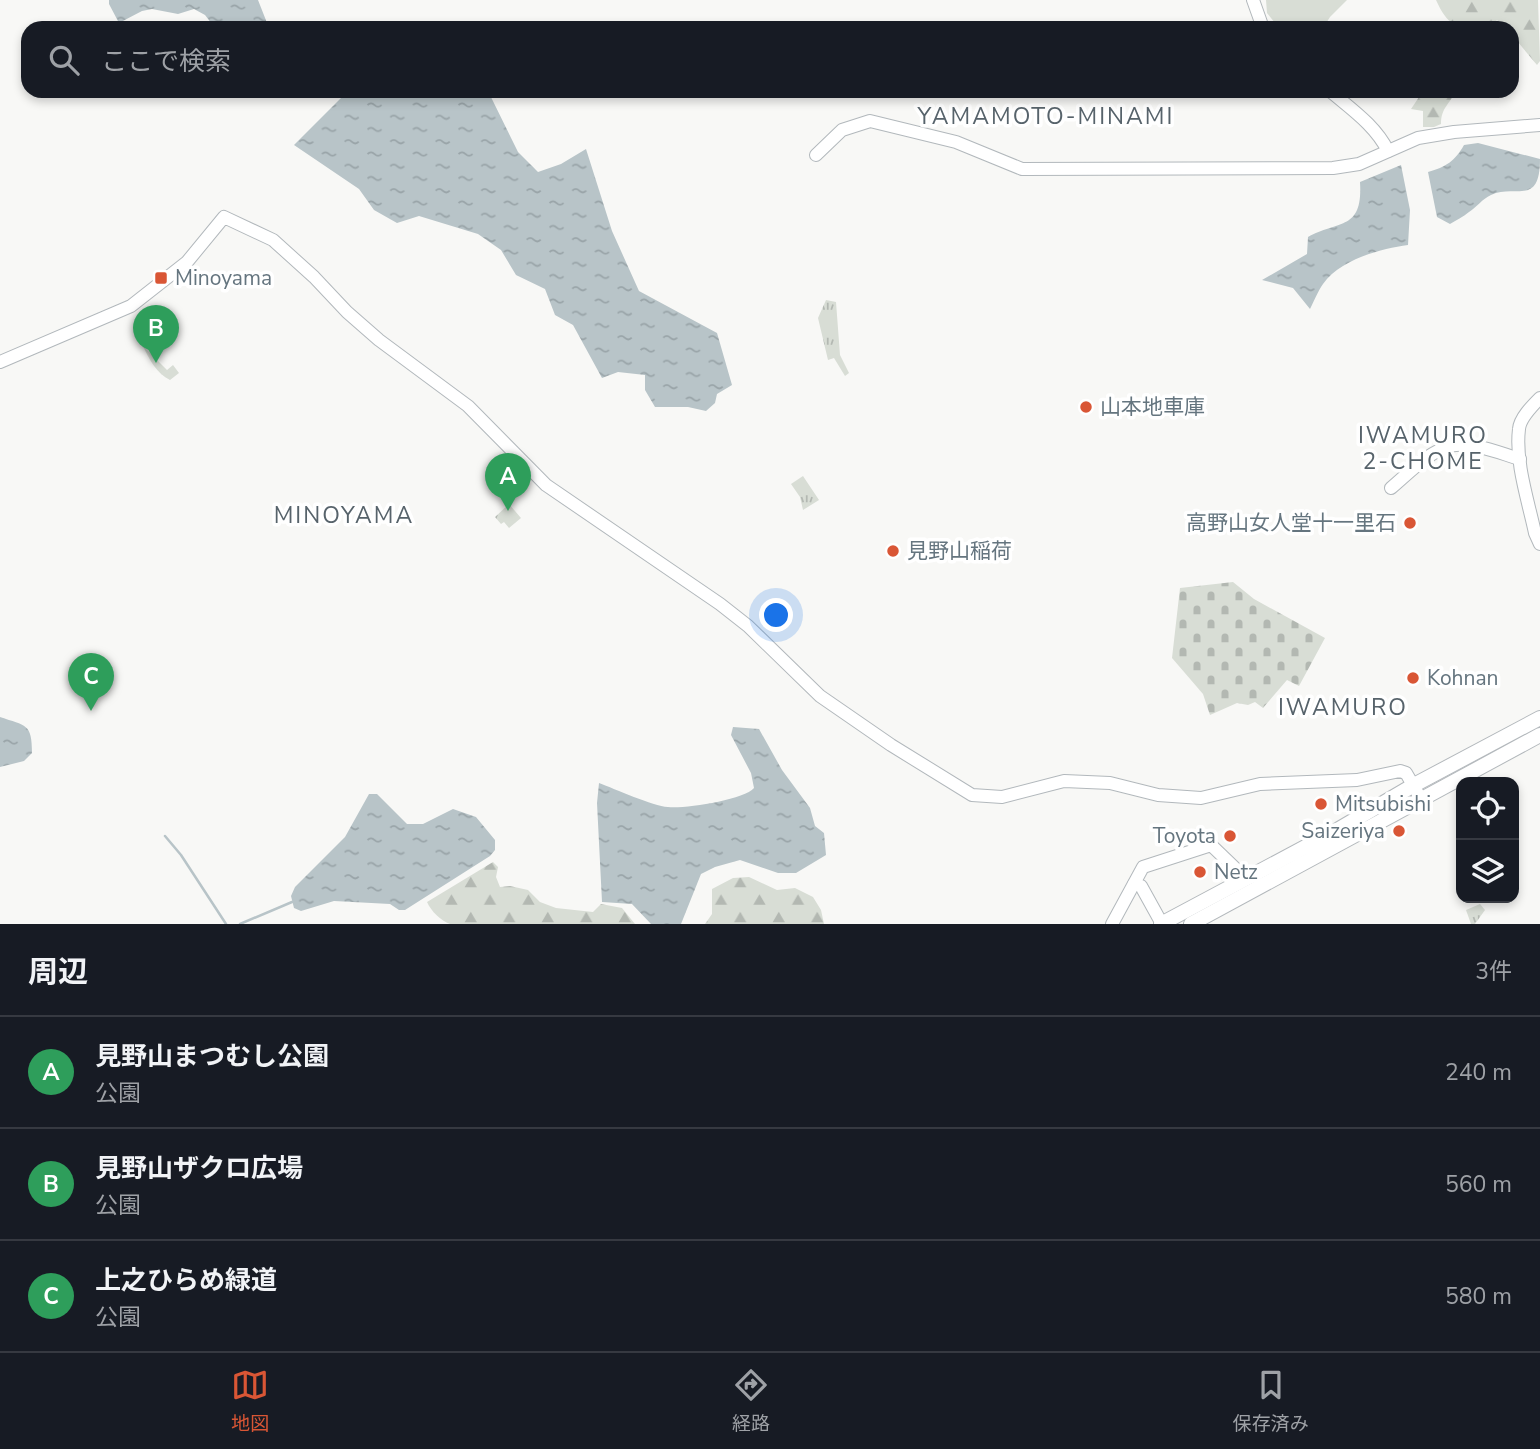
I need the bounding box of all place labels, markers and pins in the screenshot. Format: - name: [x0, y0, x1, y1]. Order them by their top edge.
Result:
- place label: Minoyama: [175, 264, 272, 292]
- marker: Minoyama: [153, 270, 169, 286]
- pin: B: [133, 305, 179, 363]
- place label: 山本地車庫: [1100, 393, 1205, 421]
- marker: 山本地車庫: [1078, 399, 1094, 415]
- pin: A: [485, 453, 531, 511]
- place label: 高野山女人堂十一里石: [1186, 509, 1396, 537]
- marker: 高野山女人堂十一里石: [1402, 515, 1418, 531]
- place label: 見野山稲荷: [907, 537, 1012, 565]
- marker: 見野山稲荷: [885, 543, 901, 559]
- pin: C: [68, 653, 114, 711]
- place label: Kohnan: [1427, 664, 1498, 692]
- marker: Kohnan: [1405, 670, 1421, 686]
- place label: Mitsubishi: [1335, 790, 1431, 818]
- marker: Mitsubishi: [1313, 796, 1329, 812]
- place label: Saizeriya: [1301, 817, 1385, 845]
- place label: Toyota: [1153, 822, 1216, 850]
- marker: Saizeriya: [1391, 823, 1407, 839]
- marker: Toyota: [1222, 828, 1238, 844]
- place label: Netz: [1214, 858, 1258, 886]
- marker: Netz: [1192, 864, 1208, 880]

